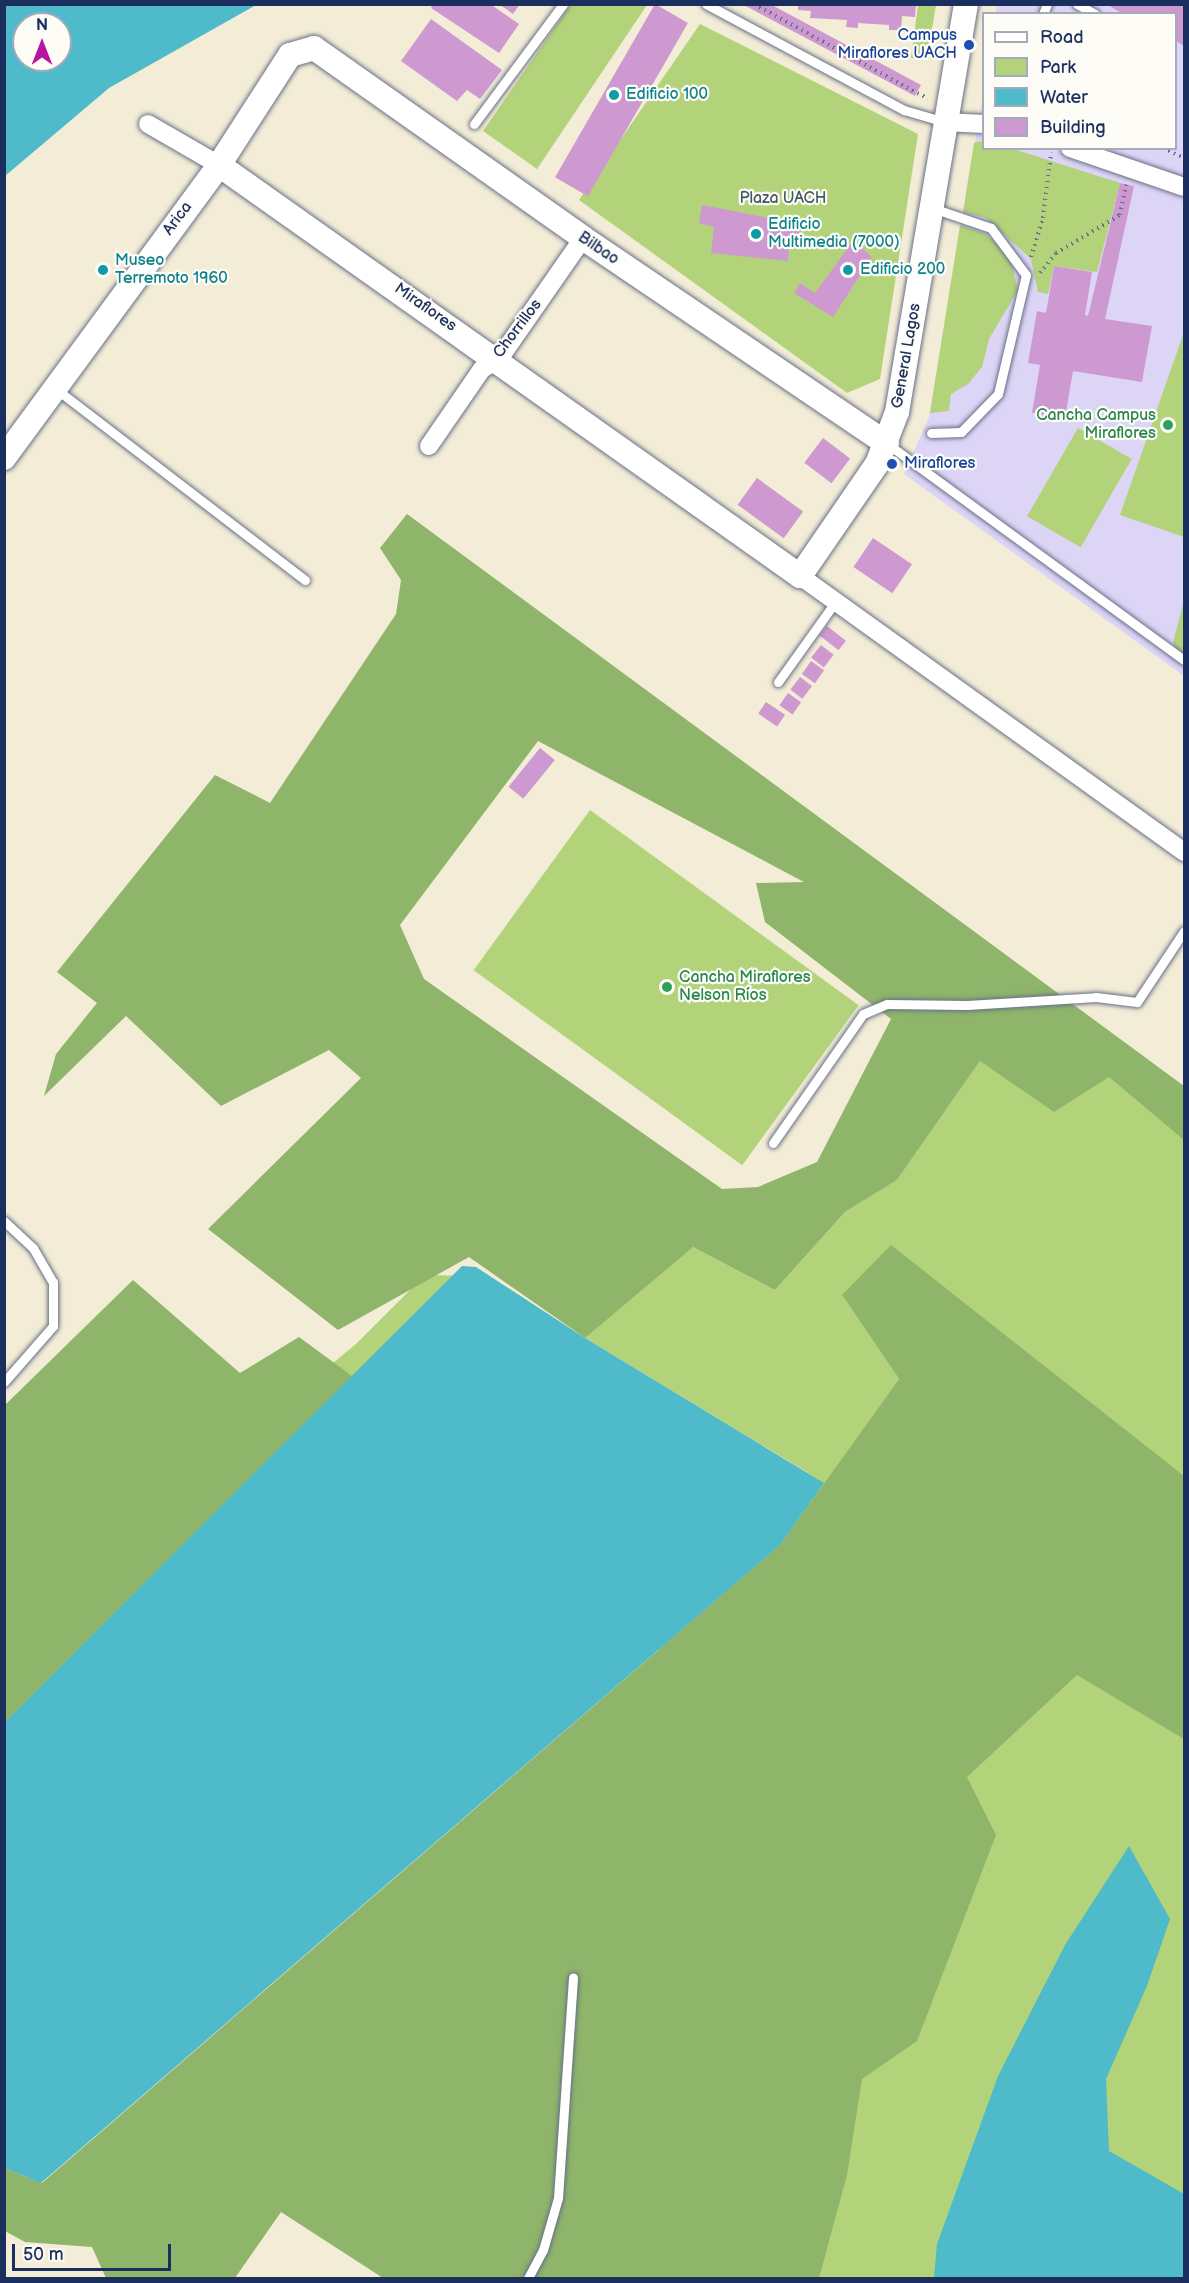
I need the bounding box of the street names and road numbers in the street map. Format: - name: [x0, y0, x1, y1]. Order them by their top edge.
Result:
- street label: Arica: [159, 199, 197, 239]
- street label: Bilbao: [574, 228, 622, 270]
- street label: Miraflores: [390, 280, 460, 336]
- street label: Chorrillos: [490, 296, 546, 362]
- street label: General Lagos: [888, 302, 926, 410]

